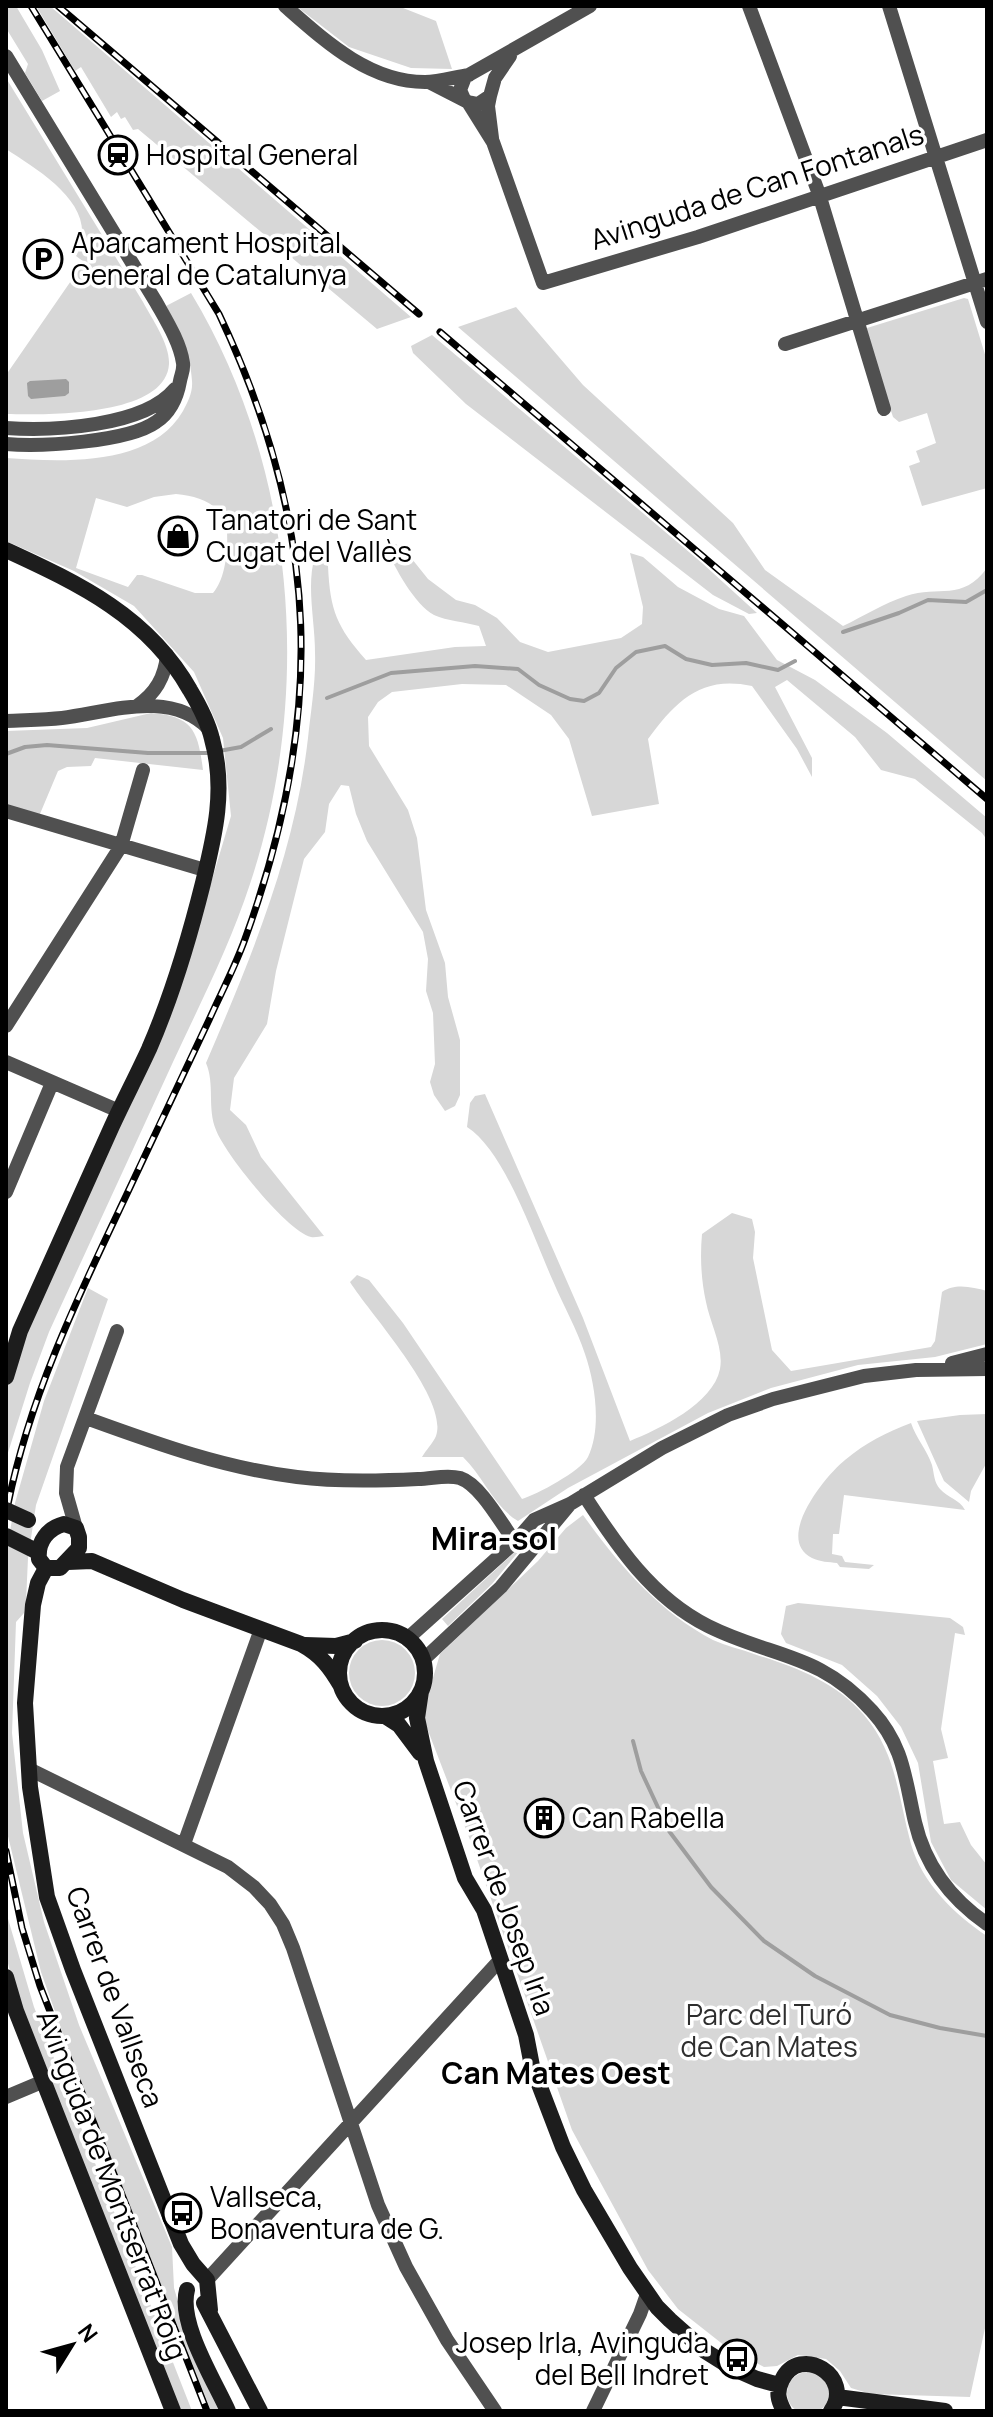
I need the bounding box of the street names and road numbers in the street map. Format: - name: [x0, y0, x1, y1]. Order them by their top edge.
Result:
- street label: Avinguda de Can Fontanals: [585, 114, 928, 258]
- street label: Carrer de Josep Irla: [445, 1775, 565, 2020]
- street label: Carrer de Vallseca: [58, 1881, 174, 2112]
- street label: Avinguda de Montserrat Roig: [29, 2004, 197, 2365]

